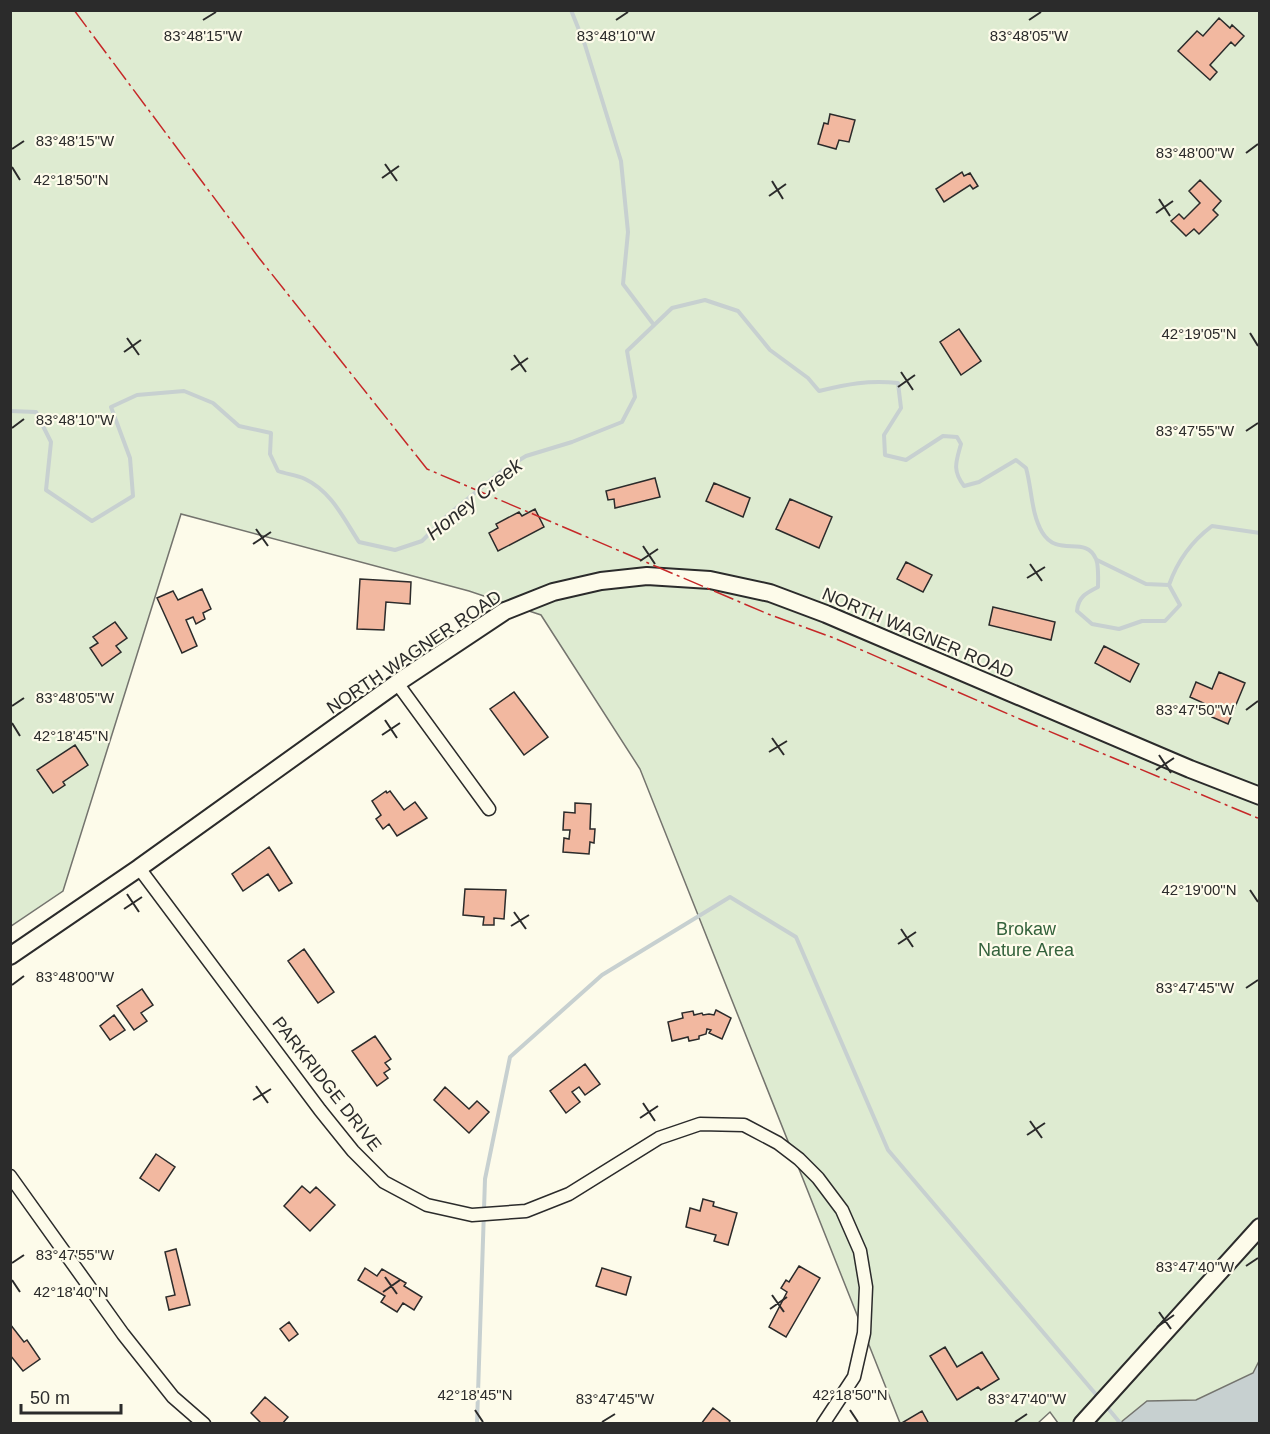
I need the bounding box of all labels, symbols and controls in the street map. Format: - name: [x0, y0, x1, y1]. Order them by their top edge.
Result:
- text: 83°48'15"W: [164, 27, 243, 44]
- text: 83°48'10"W: [577, 27, 656, 44]
- text: 83°48'05"W: [990, 27, 1069, 44]
- text: 83°48'15"W: [36, 132, 115, 149]
- text: 83°48'00"W: [1156, 144, 1235, 161]
- text: 42°18'50"N: [33, 171, 109, 188]
- text: 42°19'05"N: [1161, 325, 1237, 342]
- text: 83°48'10"W: [36, 411, 115, 428]
- text: 83°47'55"W: [1156, 422, 1235, 439]
- water label: Honey Creek: [422, 453, 527, 544]
- street label: NORTH WAGNER ROAD: [819, 584, 1017, 682]
- street label: NORTH WAGNER ROAD: [323, 586, 505, 718]
- text: 83°48'05"W: [36, 689, 115, 706]
- text: 83°47'50"W: [1156, 701, 1235, 718]
- text: 42°18'45"N: [33, 727, 109, 744]
- text: 42°19'00"N: [1161, 881, 1237, 898]
- park label: Brokaw Nature Area: [978, 919, 1075, 960]
- text: 83°48'00"W: [36, 968, 115, 985]
- text: 83°47'45"W: [1156, 979, 1235, 996]
- street label: PARKRIDGE DRIVE: [268, 1013, 386, 1155]
- text: 83°47'55"W: [36, 1246, 115, 1263]
- text: 83°47'40"W: [1156, 1258, 1235, 1275]
- text: 42°18'40"N: [33, 1283, 109, 1300]
- scale bar: [21, 1377, 122, 1415]
- text: 42°18'45"N: [437, 1386, 513, 1403]
- text: 42°18'50"N: [812, 1386, 888, 1403]
- text: 50 m: [30, 1388, 70, 1408]
- text: 83°47'45"W: [576, 1390, 655, 1407]
- text: 83°47'40"W: [988, 1390, 1067, 1407]

